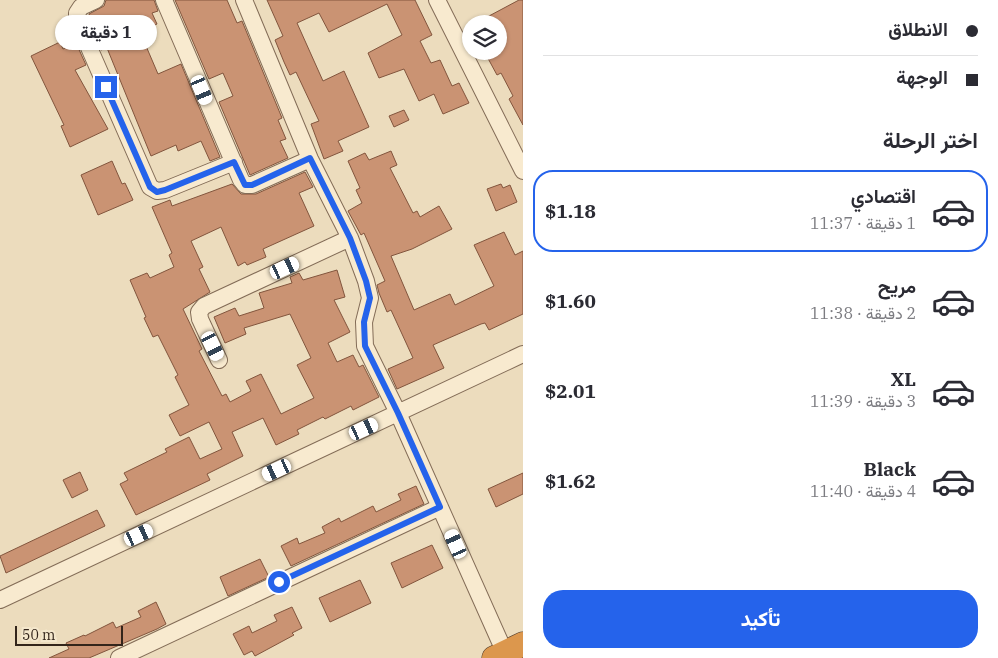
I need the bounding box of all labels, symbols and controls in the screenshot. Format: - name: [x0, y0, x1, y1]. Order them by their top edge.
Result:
- callout: 1 دقيقة: [55, 14, 157, 49]
- map controls: [462, 15, 507, 60]
- button: layers: [462, 15, 507, 60]
- text: الانطلاق: [888, 17, 948, 41]
- text: 1 دقيقة: [80, 22, 132, 42]
- text: الوجهة: [896, 65, 948, 89]
- car: [189, 73, 214, 107]
- route end: [95, 76, 117, 98]
- text: اختر الرحلة: [883, 125, 978, 154]
- text: اقتصادي: [851, 184, 916, 208]
- icon: car: [931, 189, 976, 234]
- text: $1.18: [545, 199, 596, 223]
- text: 1 دقيقة · 11:37: [810, 213, 916, 233]
- car: [268, 255, 301, 281]
- text: مريح: [878, 274, 916, 298]
- icon: car: [931, 279, 976, 324]
- text: $1.60: [545, 289, 596, 313]
- text: 2 دقيقة · 11:38: [810, 303, 916, 323]
- car: [199, 329, 226, 363]
- text: XL: [890, 367, 916, 391]
- icon: car: [931, 369, 976, 414]
- text: $2.01: [545, 379, 596, 403]
- text: 3 دقيقة · 11:39: [810, 391, 916, 411]
- car: [347, 416, 380, 442]
- car: [260, 457, 293, 483]
- text: Black: [864, 457, 916, 481]
- icon: car: [931, 459, 976, 504]
- text: $1.62: [545, 469, 596, 493]
- text: 4 دقيقة · 11:40: [810, 481, 916, 501]
- car: [122, 522, 155, 548]
- car: [443, 527, 468, 561]
- route start: [268, 571, 290, 593]
- button: تأكيد: [543, 590, 978, 648]
- scale bar: [15, 623, 122, 646]
- text: 50 m: [22, 626, 55, 644]

